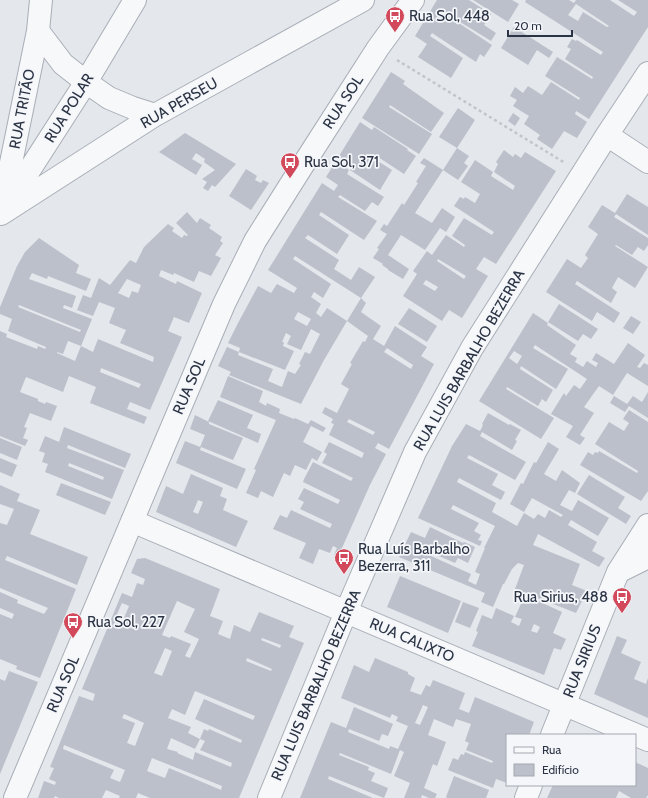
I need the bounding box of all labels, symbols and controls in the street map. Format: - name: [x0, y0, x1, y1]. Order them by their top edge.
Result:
- bus stop icon: Rua Sol, 448: [384, 5, 406, 33]
- place label: Rua Sol, 448: [409, 7, 490, 25]
- scale bar: [508, 12, 572, 38]
- text: 20 m: [514, 18, 542, 33]
- street label: RUA TRITÃO: [5, 68, 39, 150]
- street label: RUA POLAR: [41, 70, 97, 146]
- street label: RUA SOL: [319, 71, 367, 132]
- street label: RUA PERSEU: [137, 74, 221, 132]
- bus stop icon: Rua Sol, 371: [279, 151, 301, 179]
- place label: Rua Sol, 371: [304, 153, 379, 171]
- street label: RUA LUIS BARBALHO BEZERRA: [410, 266, 529, 454]
- street label: RUA SOL: [169, 354, 209, 417]
- place label: Rua Luís Barbalho Bezerra, 311: [358, 540, 470, 575]
- bus stop icon: Rua Luís Barbalho Bezerra, 311: [333, 547, 355, 575]
- street label: RUA LUIS BARBALHO BEZERRA: [267, 586, 365, 783]
- bus stop icon: Rua Sirius, 488: [611, 586, 633, 614]
- place label: Rua Sirius, 488: [513, 588, 608, 606]
- bus stop icon: Rua Sol, 227: [62, 611, 84, 639]
- place label: Rua Sol, 227: [87, 613, 165, 631]
- street label: RUA CALIXTO: [367, 614, 457, 666]
- street label: RUA SIRIUS: [559, 622, 605, 700]
- street label: RUA SOL: [43, 652, 83, 715]
- legend: [506, 734, 636, 786]
- text: Rua: [542, 742, 561, 757]
- text: Edifício: [542, 762, 579, 777]

